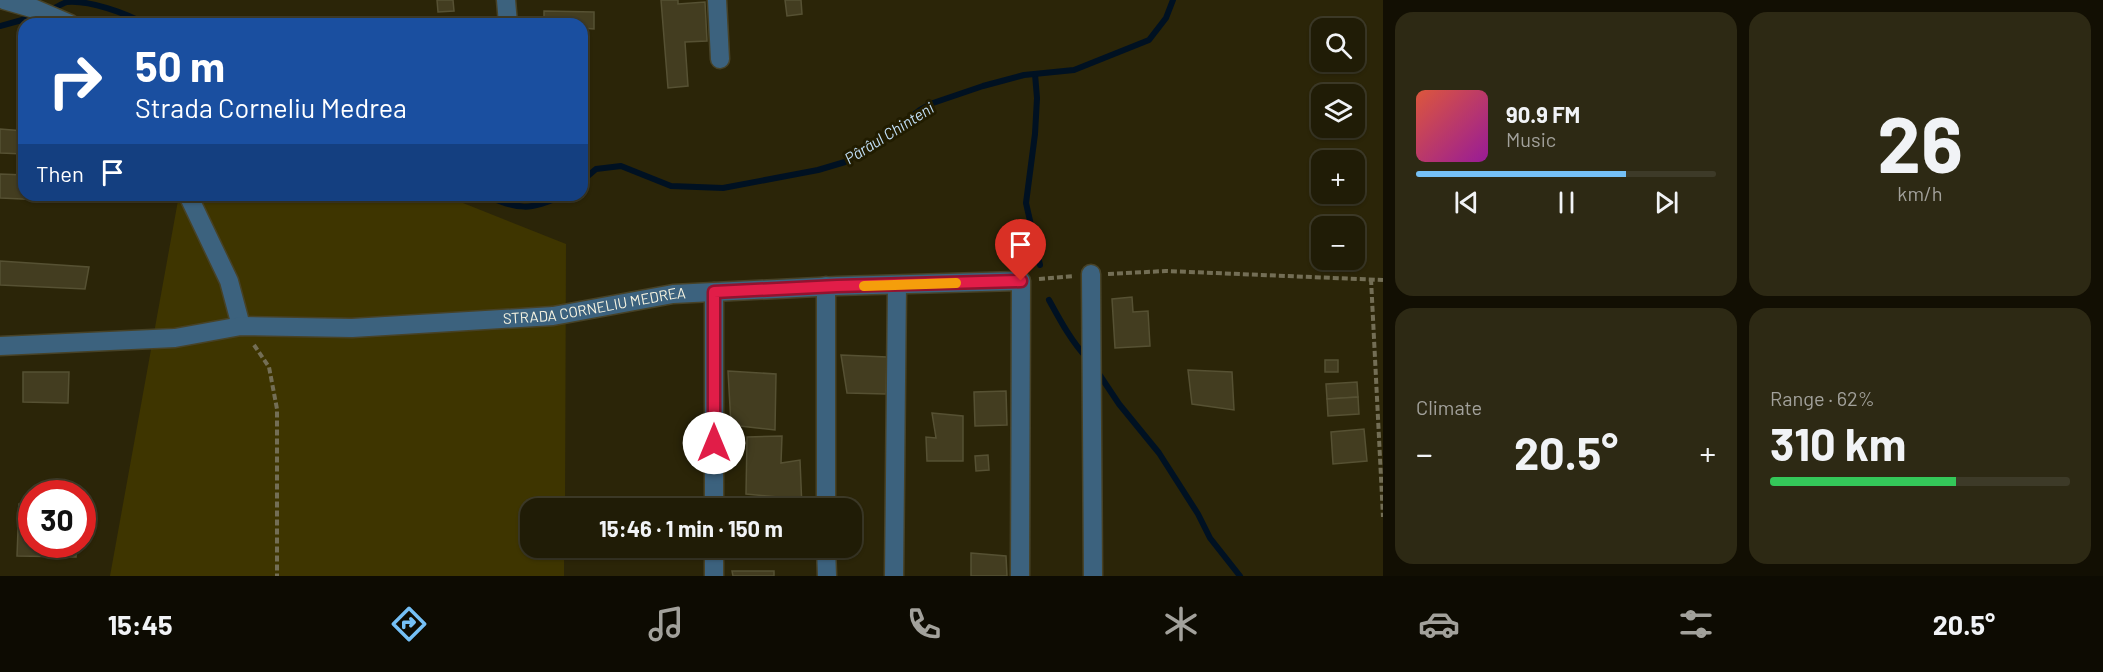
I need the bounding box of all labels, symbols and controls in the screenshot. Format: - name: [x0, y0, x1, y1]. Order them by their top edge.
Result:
- map controls: [1311, 18, 1365, 270]
- button: search: [1311, 18, 1365, 72]
- text: 50 m: [135, 40, 225, 90]
- icon: right: [36, 42, 114, 120]
- button: layers: [1311, 84, 1365, 138]
- text: Strada Corneliu Medrea: [135, 91, 407, 123]
- text: 26: [1877, 95, 1963, 189]
- water label: Pârâul Chinteni: [841, 98, 937, 168]
- text: 90.9 FM: [1506, 101, 1580, 127]
- text: Music: [1506, 127, 1556, 151]
- button: +: [1311, 150, 1365, 204]
- icon: arrive: [96, 156, 129, 189]
- text: Then: [36, 160, 84, 186]
- text: km/h: [1897, 181, 1943, 205]
- icon: previous: [1450, 186, 1483, 219]
- icon: pause: [1550, 186, 1583, 219]
- icon: next: [1650, 186, 1683, 219]
- button: −: [1311, 216, 1365, 270]
- pin: [995, 219, 1046, 281]
- icon: arrive: [1004, 228, 1037, 261]
- street label: STRADA CORNELIU MEDREA: [502, 283, 686, 327]
- text: Range · 62%: [1770, 386, 1875, 410]
- text: Climate: [1416, 395, 1482, 419]
- position arrow: [682, 411, 746, 475]
- text: 310 km: [1770, 416, 1906, 470]
- text: 20.5°: [1514, 425, 1618, 479]
- text: −: [1416, 433, 1433, 473]
- text: +: [1700, 433, 1716, 473]
- speed limit sign: 30: [18, 480, 96, 558]
- text: 15:46 · 1 min · 150 m: [599, 515, 783, 541]
- icon: directions: [388, 603, 430, 645]
- icon: music: [645, 603, 687, 645]
- icon: phone: [903, 603, 945, 645]
- icon: climate: [1160, 603, 1202, 645]
- icon: car: [1418, 603, 1460, 645]
- icon: filters: [1675, 603, 1717, 645]
- text: 15:45: [108, 608, 173, 640]
- text: 20.5°: [1933, 608, 1995, 640]

